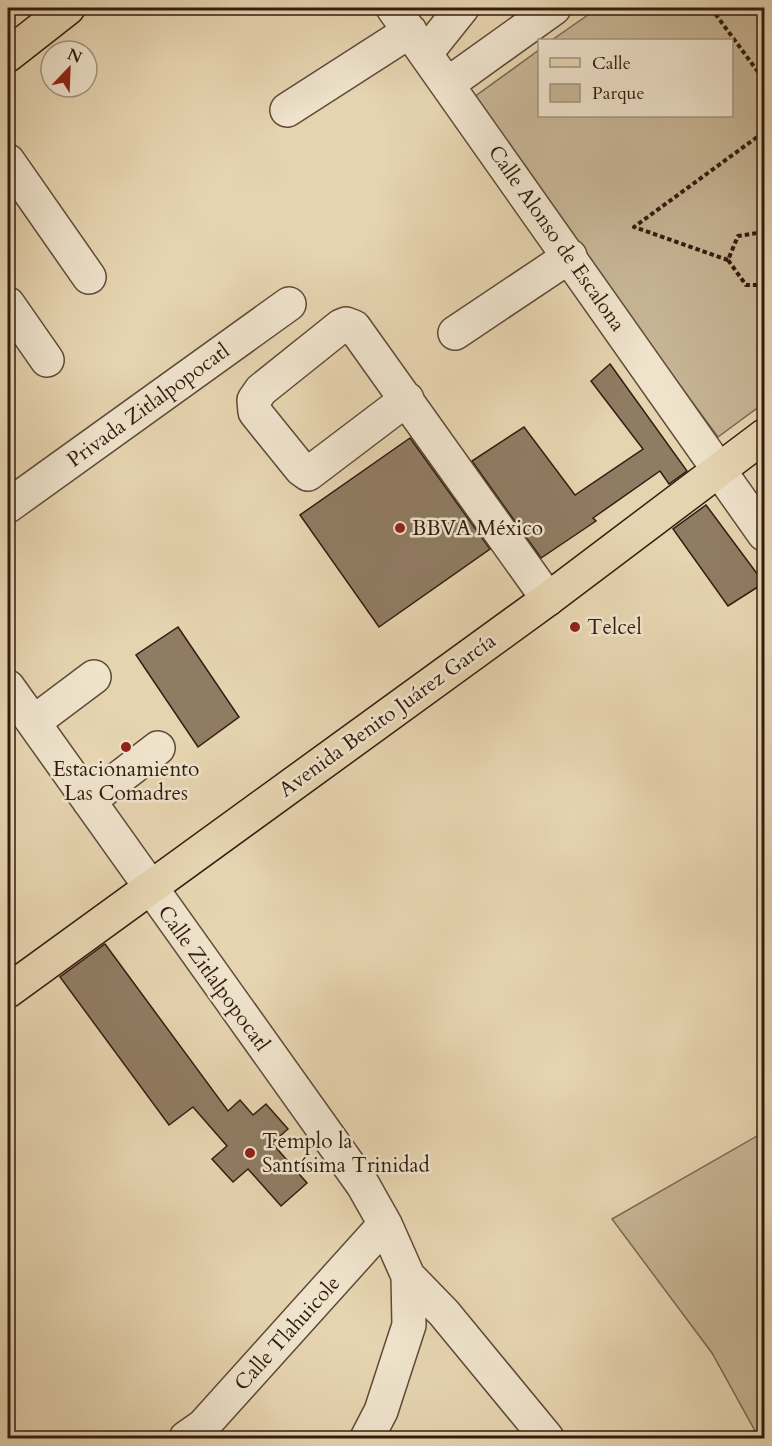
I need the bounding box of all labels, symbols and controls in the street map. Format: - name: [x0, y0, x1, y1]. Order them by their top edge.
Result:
- north arrow: [39, 39, 99, 99]
- legend: [538, 39, 733, 117]
- text: N: [64, 43, 85, 69]
- text: Calle: [592, 51, 631, 76]
- text: Parque: [592, 81, 645, 106]
- street label: Calle Alonso de Escalona: [481, 139, 632, 337]
- street label: Privada Zitlalpopocatl: [61, 337, 236, 474]
- place label: BBVA México: [412, 514, 543, 543]
- marker: BBVA México: [393, 521, 407, 535]
- place label: Telcel: [587, 613, 642, 642]
- marker: Telcel: [568, 620, 582, 634]
- street label: Avenida Benito Juárez García: [273, 627, 502, 804]
- marker: Estacionamiento Las Comadres: [119, 740, 133, 754]
- place label: Estacionamiento Las Comadres: [53, 755, 199, 808]
- street label: Calle Zitlalpopocatl: [151, 899, 276, 1057]
- place label: Templo la Santísima Trinidad: [262, 1127, 430, 1180]
- marker: Templo la Santísima Trinidad: [243, 1146, 257, 1160]
- street label: Calle Tlahuicole: [228, 1270, 347, 1397]

